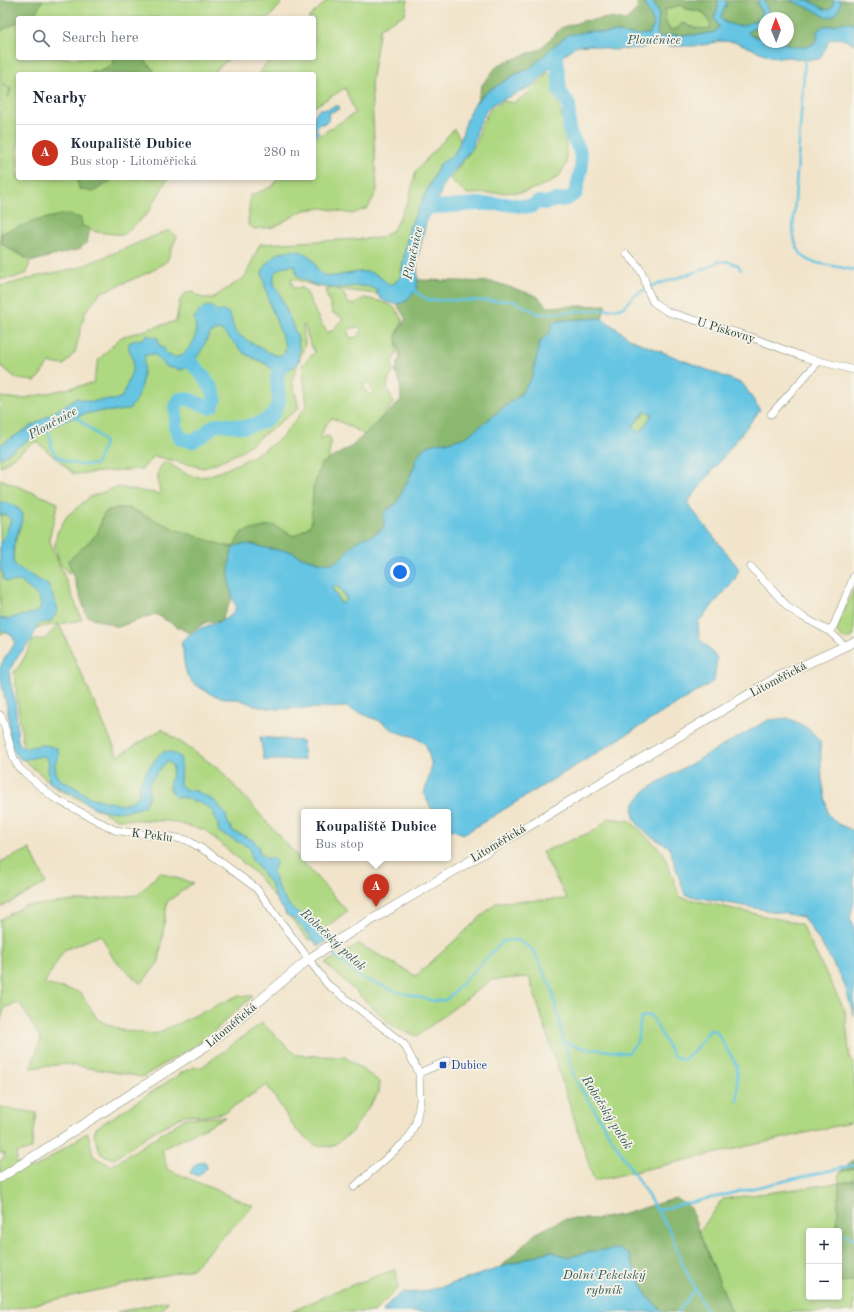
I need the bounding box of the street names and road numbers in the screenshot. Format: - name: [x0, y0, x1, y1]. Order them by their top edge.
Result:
- street label: U Pískovny: [695, 316, 757, 346]
- street label: Litoměřická: [748, 660, 809, 700]
- street label: Litoměřická: [469, 823, 528, 865]
- street label: K Peklu: [131, 828, 174, 845]
- street label: Litoměřická: [204, 1001, 259, 1050]

